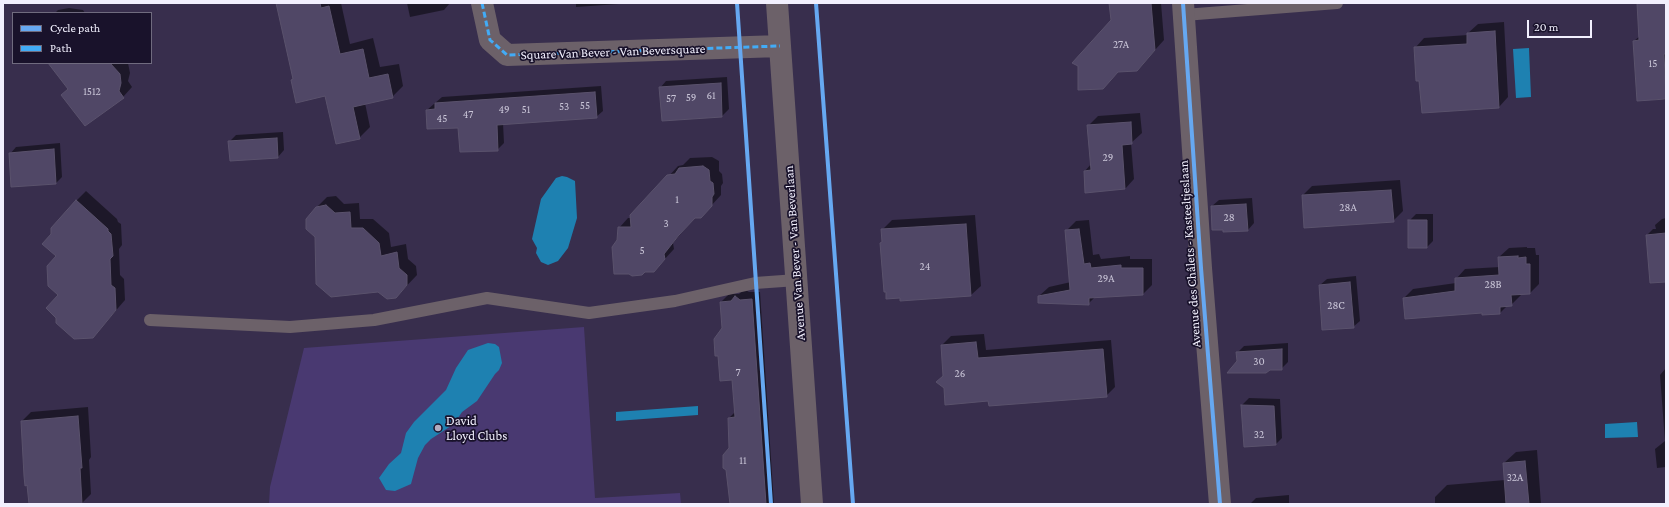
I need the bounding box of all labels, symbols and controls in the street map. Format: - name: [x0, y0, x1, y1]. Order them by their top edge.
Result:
- legend: [12, 12, 152, 64]
- scale bar: [1529, 12, 1594, 38]
- text: 20 m: [1534, 20, 1558, 34]
- text: Cycle path: [50, 21, 100, 35]
- house number: 27A: [1113, 38, 1129, 52]
- text: Path: [50, 41, 72, 55]
- street label: Square Van Bever - Van Beversquare: [520, 41, 706, 63]
- house number: 15: [1649, 57, 1657, 71]
- house number: 1512: [83, 85, 101, 99]
- house number: 61: [706, 89, 716, 103]
- house number: 59: [686, 91, 696, 105]
- house number: 57: [666, 92, 676, 106]
- house number: 55: [580, 99, 590, 113]
- house number: 53: [559, 100, 569, 114]
- house number: 49: [498, 103, 510, 117]
- house number: 51: [522, 103, 530, 117]
- house number: 47: [463, 108, 473, 122]
- house number: 45: [437, 112, 447, 126]
- house number: 29: [1103, 151, 1113, 165]
- street label: Avenue des Châlets - Kasteeltjeslaan: [1176, 160, 1204, 348]
- street label: Avenue Van Bever - Van Beverlaan: [781, 165, 809, 341]
- house number: 1: [675, 193, 679, 207]
- house number: 28A: [1339, 201, 1357, 215]
- house number: 28: [1223, 211, 1235, 225]
- house number: 3: [663, 217, 669, 231]
- house number: 5: [639, 244, 645, 258]
- house number: 24: [920, 260, 930, 274]
- house number: 29A: [1098, 272, 1114, 286]
- house number: 28B: [1484, 278, 1502, 292]
- house number: 28C: [1327, 299, 1345, 313]
- house number: 30: [1253, 355, 1265, 369]
- house number: 7: [735, 366, 741, 380]
- house number: 26: [955, 367, 965, 381]
- place label: David Lloyd Clubs: [446, 413, 507, 444]
- marker: David Lloyd Clubs: [433, 423, 443, 433]
- house number: 32: [1254, 428, 1264, 442]
- house number: 11: [739, 454, 747, 468]
- house number: 32A: [1507, 471, 1523, 485]

